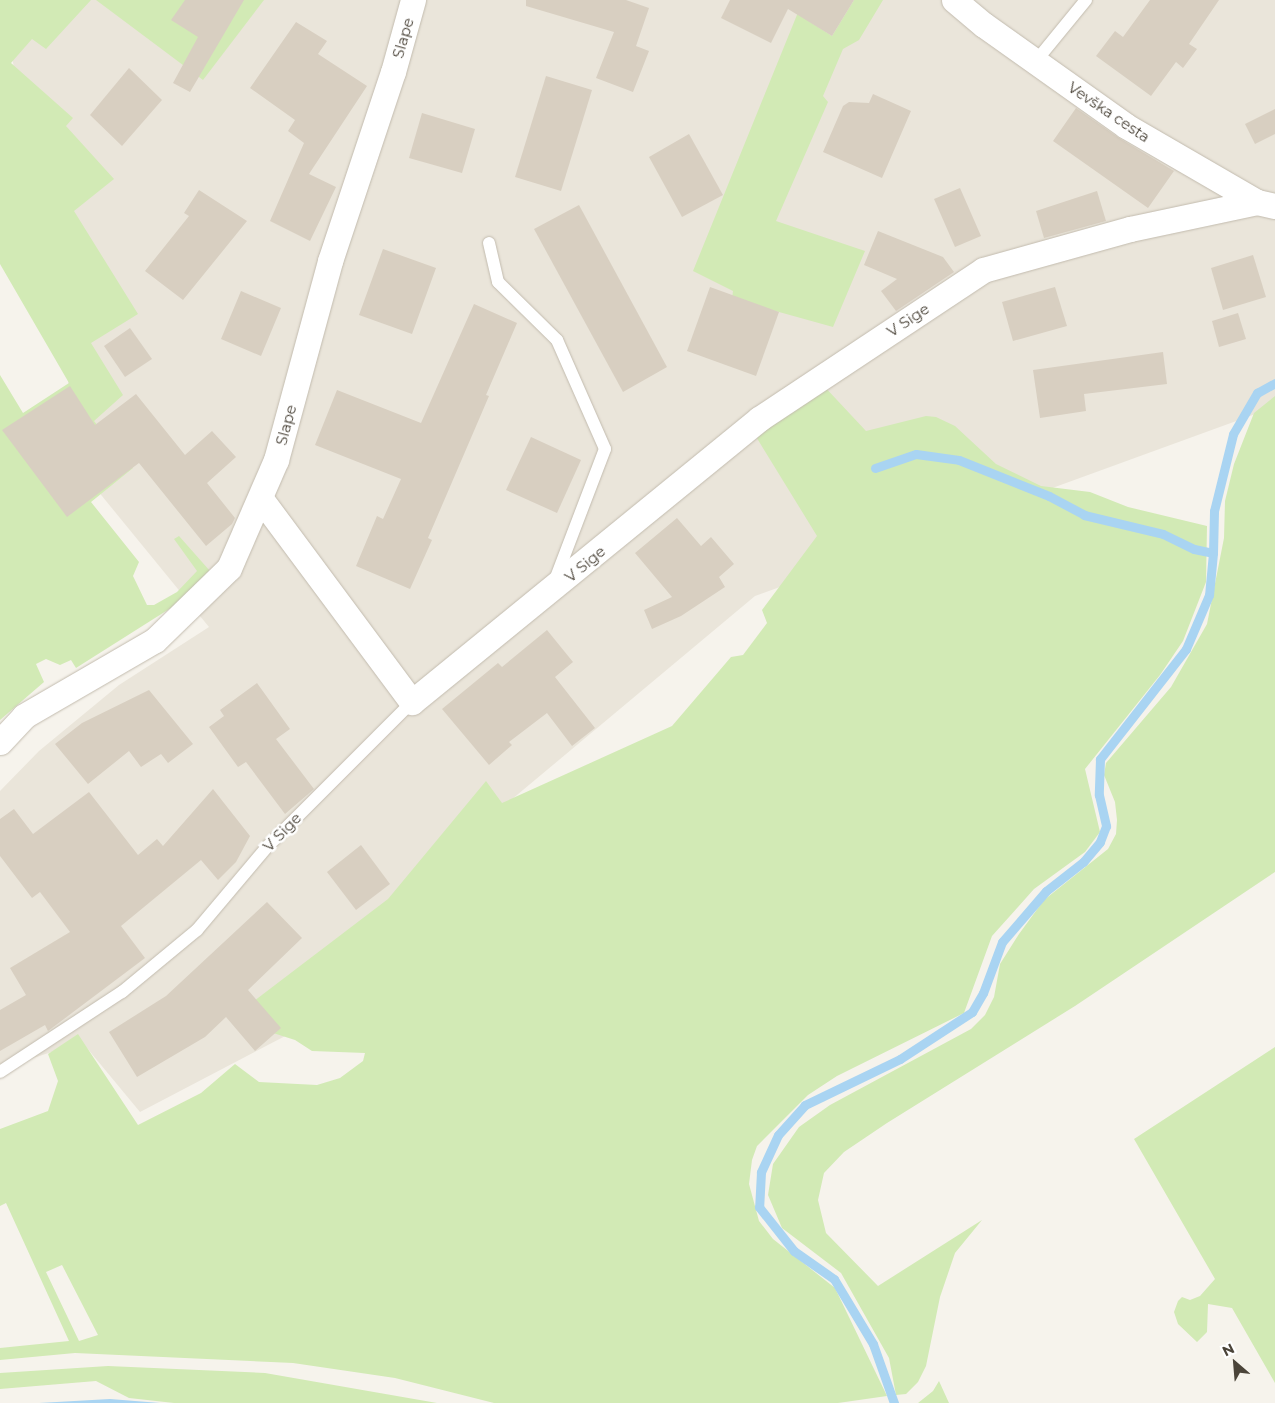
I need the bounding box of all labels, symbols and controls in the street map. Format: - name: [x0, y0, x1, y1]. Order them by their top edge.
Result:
- street label: Slape: [389, 16, 417, 60]
- street label: Vevška cesta: [1065, 78, 1153, 146]
- street label: V Sige: [883, 299, 933, 341]
- street label: Slape: [272, 403, 300, 447]
- street label: V Sige: [561, 542, 609, 586]
- street label: V Sige: [259, 809, 305, 855]
- north arrow: [1210, 1338, 1260, 1388]
- text: N: [1219, 1339, 1237, 1360]

